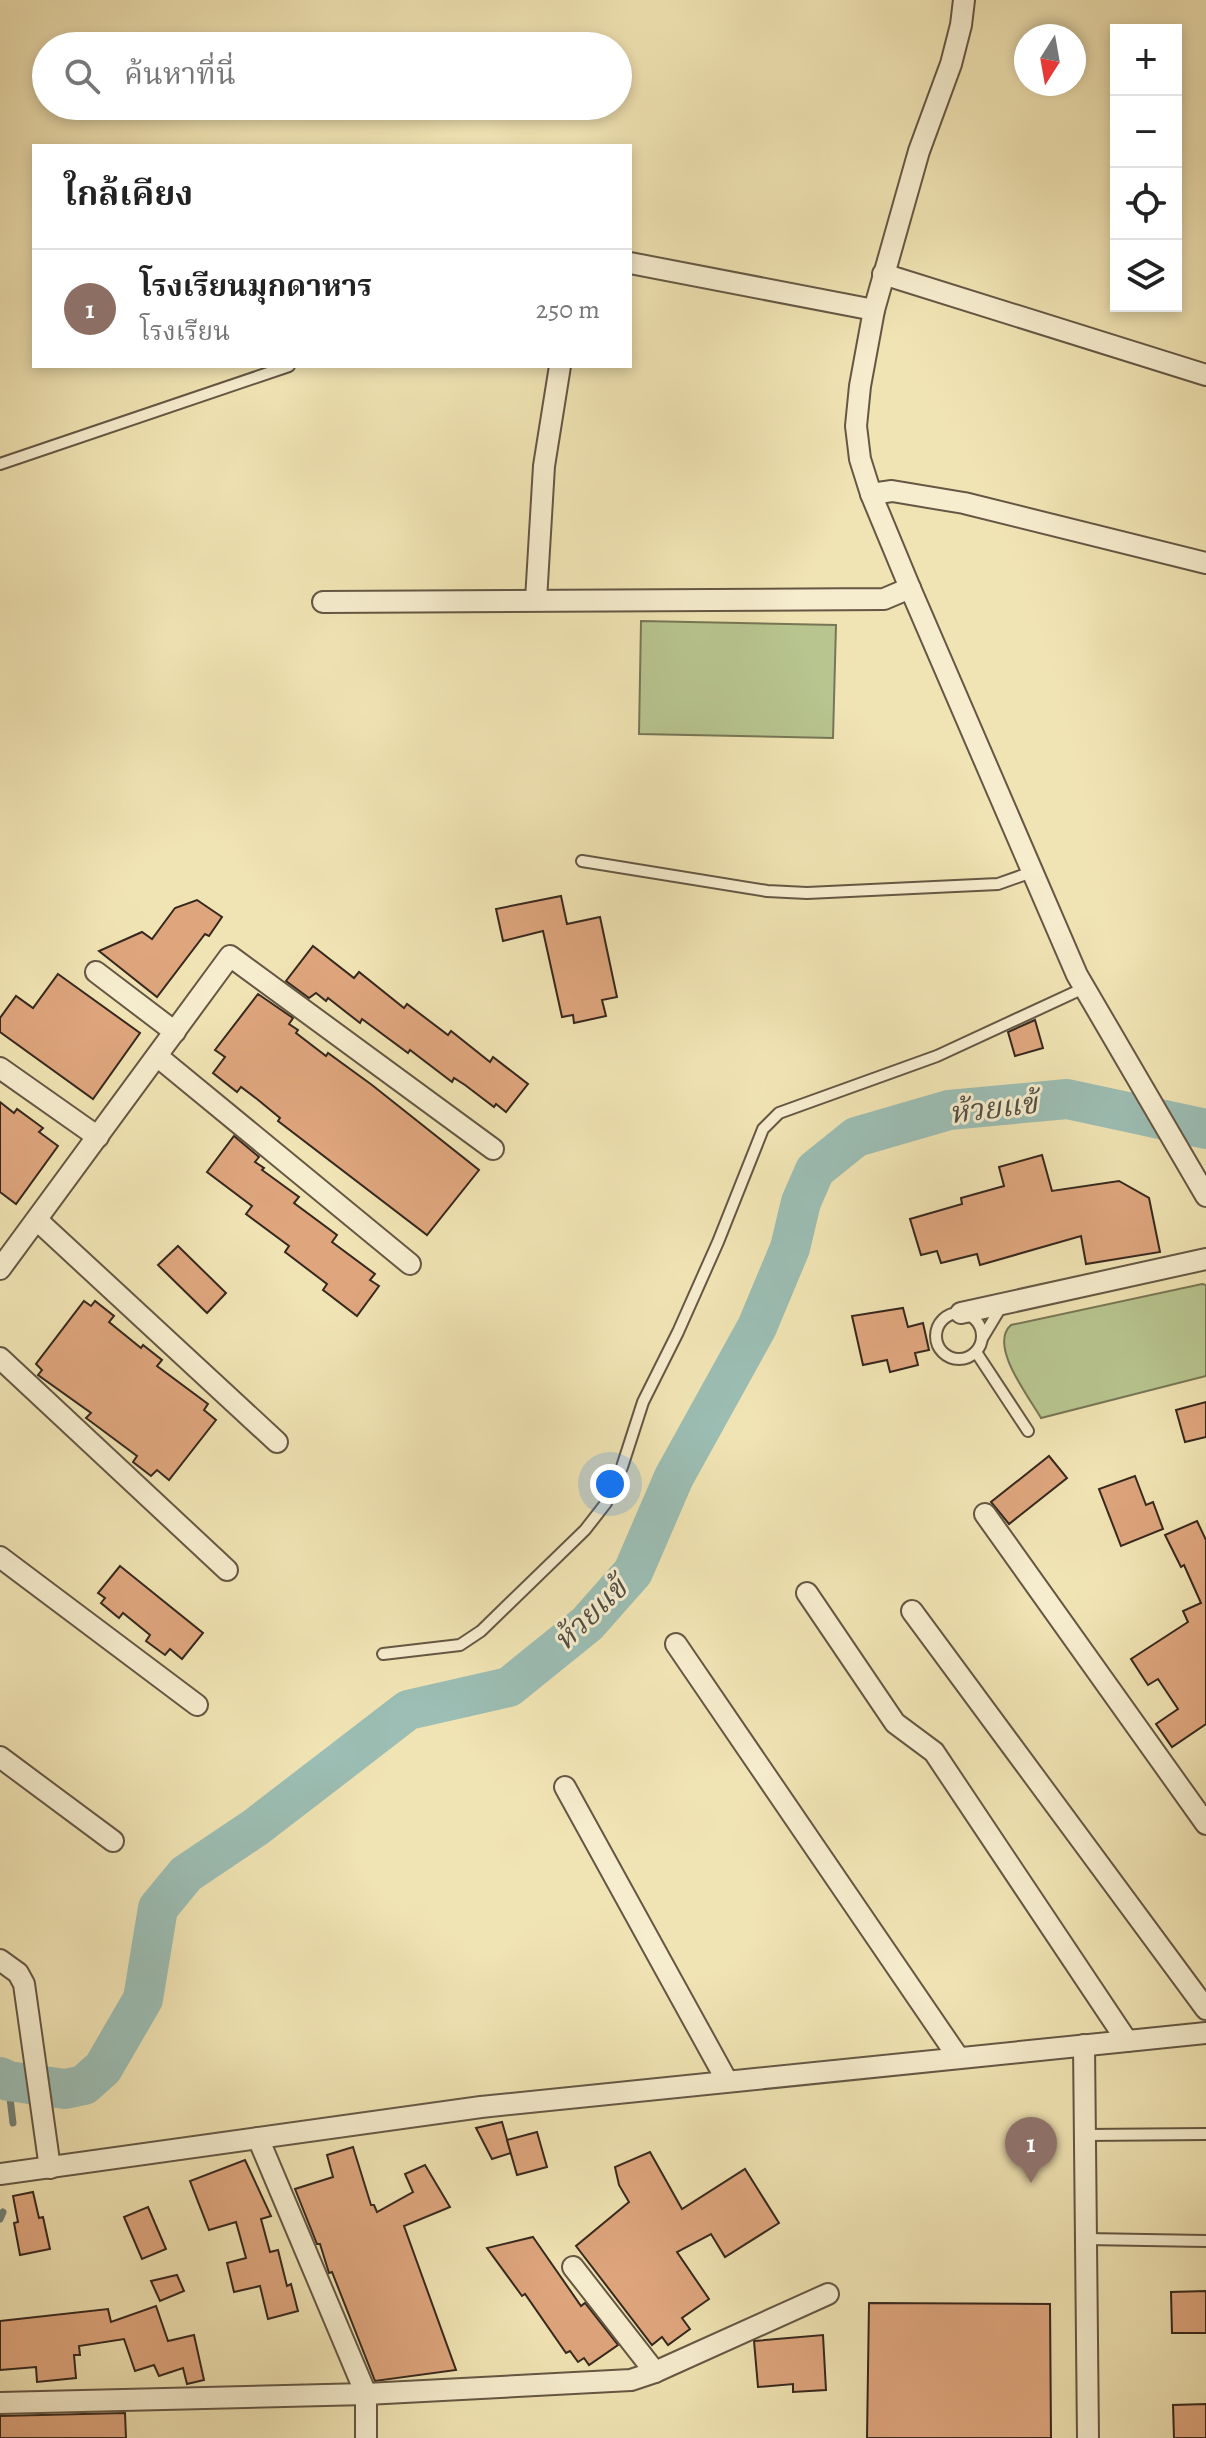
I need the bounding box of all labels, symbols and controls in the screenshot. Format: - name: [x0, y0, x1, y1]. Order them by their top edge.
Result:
- north arrow: [1014, 24, 1086, 96]
- map controls: [1110, 24, 1182, 312]
- button: +: [1110, 24, 1182, 96]
- search box: [32, 32, 632, 120]
- icon: search: [60, 54, 104, 98]
- text: ค้นหาที่นี่: [124, 54, 236, 94]
- button: −: [1110, 96, 1182, 168]
- button: locate: [1110, 168, 1182, 240]
- text: ใกล้เคียง: [64, 170, 193, 217]
- button: layers: [1110, 240, 1182, 312]
- text: โรงเรียนมุกดาหาร: [140, 266, 372, 306]
- text: 1: [85, 292, 95, 327]
- text: 250 m: [536, 292, 600, 327]
- text: โรงเรียน: [140, 314, 230, 349]
- water label: ห้วยแข้: [947, 1082, 1044, 1133]
- your location: [590, 1464, 630, 1504]
- water label: ห้วยแข้: [544, 1565, 639, 1659]
- pin: 1: [1005, 2117, 1057, 2183]

